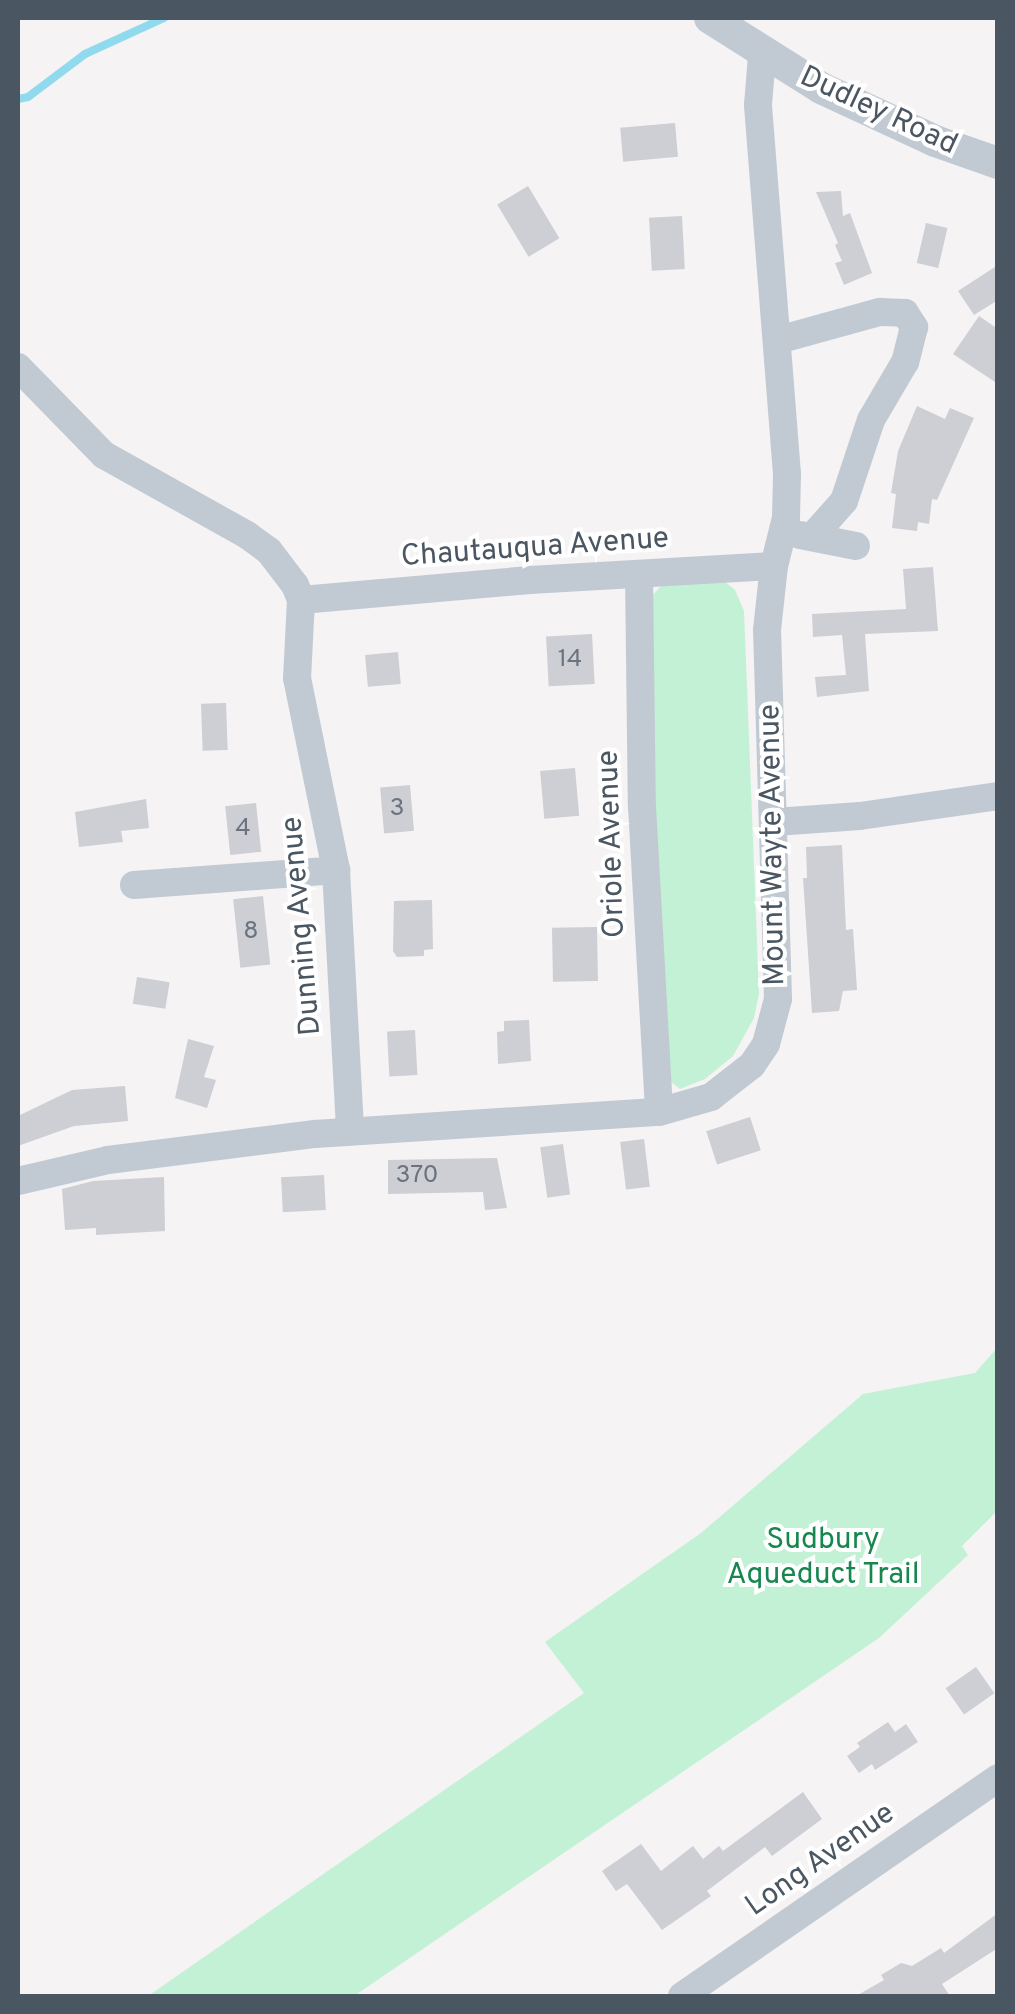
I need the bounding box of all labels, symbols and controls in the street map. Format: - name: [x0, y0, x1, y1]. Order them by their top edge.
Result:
- street label: Dudley Road: [793, 60, 963, 164]
- street label: Chautauqua Avenue: [399, 522, 671, 576]
- house number: 14: [558, 645, 582, 675]
- street label: Mount Wayte Avenue: [754, 703, 794, 987]
- street label: Oriole Avenue: [592, 749, 634, 939]
- house number: 3: [389, 794, 405, 824]
- house number: 4: [235, 814, 251, 844]
- street label: Dunning Avenue: [275, 814, 331, 1038]
- house number: 8: [243, 917, 259, 947]
- house number: 370: [395, 1161, 439, 1191]
- park label: Sudbury Aqueduct Trail: [726, 1523, 920, 1594]
- street label: Long Avenue: [739, 1796, 903, 1926]

